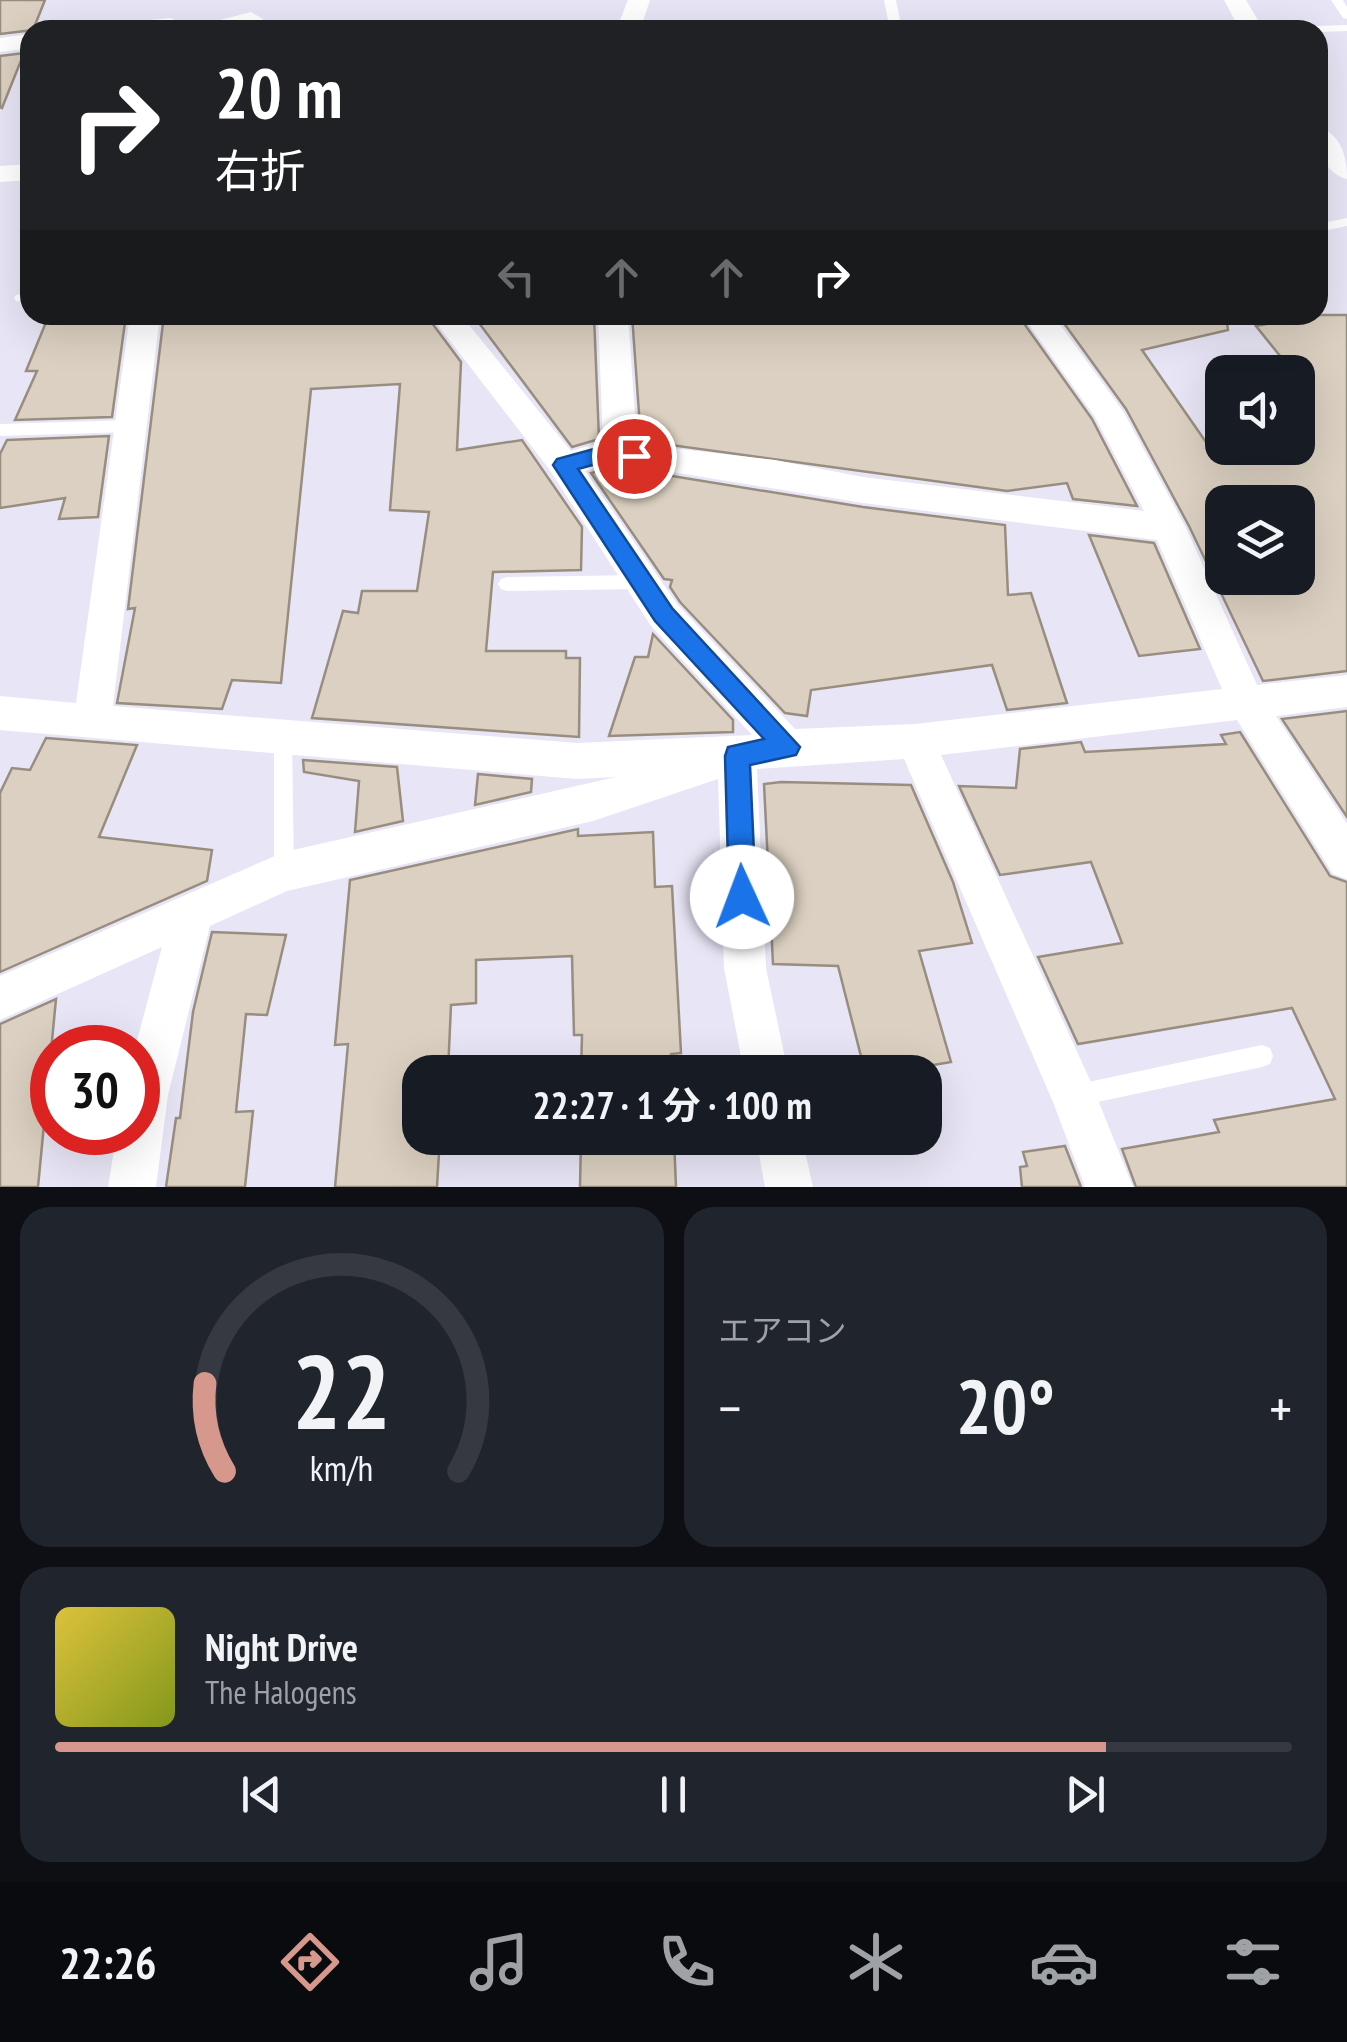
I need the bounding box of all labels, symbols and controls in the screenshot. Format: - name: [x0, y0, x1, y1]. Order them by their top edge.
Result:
- text: 20 m: [215, 47, 343, 137]
- icon: right: [50, 60, 180, 190]
- text: 右折: [215, 141, 305, 199]
- icon: left: [489, 250, 544, 305]
- icon: ahead: [594, 250, 649, 305]
- icon: ahead: [699, 250, 754, 305]
- icon: right: [804, 250, 859, 305]
- map controls: [1205, 355, 1315, 595]
- button: sound: [1205, 355, 1315, 465]
- pin: [592, 414, 677, 499]
- icon: arrive: [607, 429, 662, 484]
- button: layers: [1205, 485, 1315, 595]
- position arrow: [690, 845, 794, 949]
- speed limit sign: 30: [30, 1025, 160, 1155]
- text: 22:27 · 1 分 · 100 m: [532, 1080, 812, 1129]
- text: エアコン: [719, 1309, 847, 1351]
- text: 22: [292, 1323, 391, 1458]
- text: 20°: [956, 1358, 1055, 1455]
- text: −: [719, 1372, 741, 1443]
- text: +: [1269, 1372, 1292, 1443]
- text: km/h: [310, 1445, 373, 1491]
- text: Night Drive: [205, 1622, 358, 1671]
- text: The Halogens: [205, 1671, 357, 1713]
- icon: previous: [234, 1767, 289, 1822]
- icon: pause: [646, 1767, 701, 1822]
- icon: next: [1058, 1767, 1113, 1822]
- icon: directions: [275, 1927, 345, 1997]
- icon: music: [464, 1927, 534, 1997]
- icon: phone: [652, 1927, 722, 1997]
- icon: climate: [841, 1927, 911, 1997]
- icon: car: [1029, 1927, 1099, 1997]
- icon: filters: [1218, 1927, 1288, 1997]
- text: 22:26: [59, 1933, 157, 1991]

